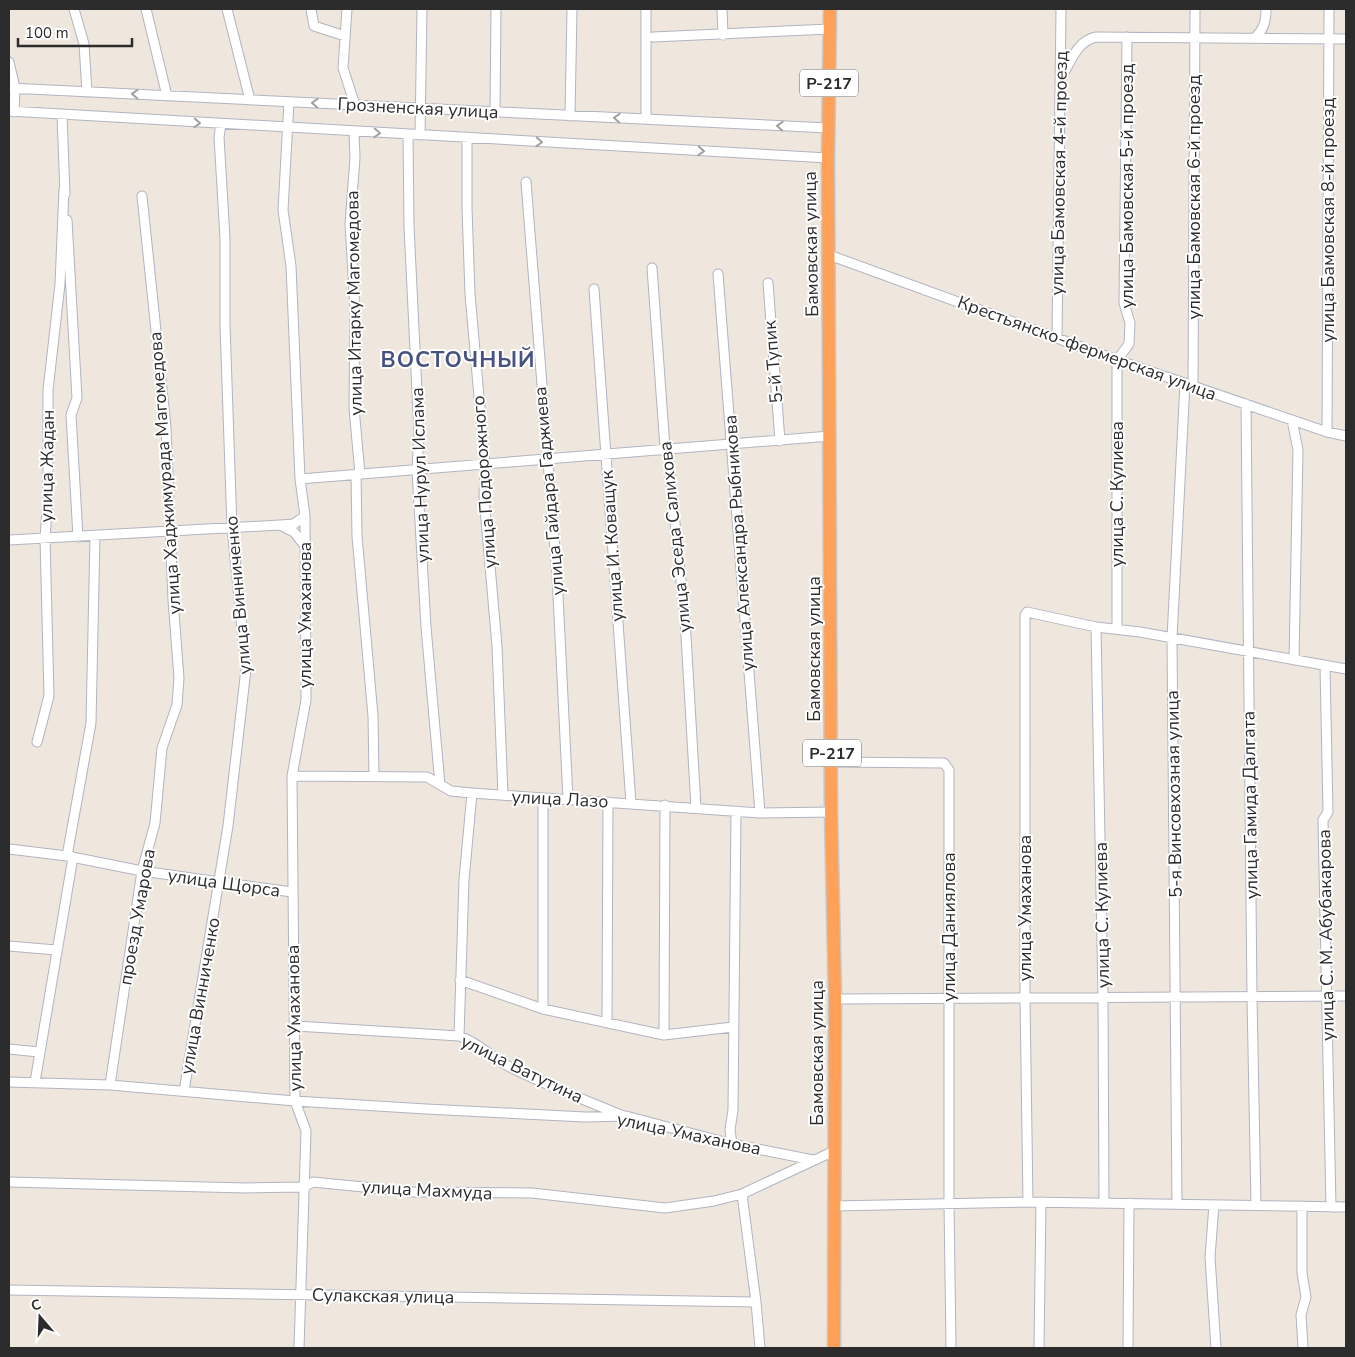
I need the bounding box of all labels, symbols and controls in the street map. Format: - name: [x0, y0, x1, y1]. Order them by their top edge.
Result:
- scale bar: [18, 15, 131, 47]
- text: 100 m: [25, 23, 69, 43]
- street label: улица Бамовская 4-й проезд: [1045, 50, 1073, 296]
- street label: улица Бамовская 5-й проезд: [1115, 63, 1139, 308]
- road number: Р-217: [800, 70, 858, 96]
- street label: улица Бамовская 6-й проезд: [1182, 74, 1206, 319]
- one-way arrow: [131, 89, 139, 100]
- street label: Грозненская улица: [337, 92, 499, 124]
- street label: улица Бамовская 8-й проезд: [1316, 97, 1340, 342]
- one-way arrow: [311, 98, 319, 109]
- one-way arrow: [613, 113, 621, 123]
- one-way arrow: [193, 117, 201, 128]
- one-way arrow: [775, 121, 783, 131]
- one-way arrow: [373, 128, 381, 139]
- one-way arrow: [535, 137, 543, 148]
- one-way arrow: [698, 146, 706, 156]
- street label: Бамовская улица: [798, 171, 824, 317]
- street label: улица Итарку Магомедова: [340, 190, 368, 416]
- street label: Крестьянско-фермерская улица: [954, 290, 1220, 406]
- street label: 5-й Тупик: [757, 319, 789, 404]
- street label: улица Хаджимурада Магомедова: [143, 331, 187, 615]
- district label: ВОСТОЧНЫЙ: [381, 345, 535, 375]
- street label: улица Гайдара Гаджиева: [528, 386, 570, 596]
- street label: улица Нурул Ислама: [405, 387, 435, 563]
- street label: улица Подорожного: [466, 395, 502, 569]
- street label: улица Жадан: [34, 409, 60, 523]
- street label: улица Александра Рыбникова: [718, 414, 760, 672]
- street label: улица С. Кулиева: [1105, 421, 1129, 567]
- street label: улица Эседа Салихова: [653, 440, 697, 634]
- street label: улица И. Коващук: [595, 469, 629, 623]
- street label: улица Винниченко: [219, 515, 257, 675]
- street label: улица Умаханова: [293, 542, 317, 688]
- street label: Бамовская улица: [802, 576, 826, 722]
- street label: 5-я Винсовхозная улица: [1160, 690, 1188, 898]
- street label: улица Гамида Далгата: [1236, 711, 1264, 899]
- road number: Р-217: [803, 740, 861, 766]
- street label: улица Лазо: [511, 784, 609, 814]
- street label: улица С. М. Абубакарова: [1312, 829, 1340, 1041]
- street label: улица Умаханова: [1013, 835, 1037, 981]
- street label: улица С. Кулиева: [1089, 842, 1115, 988]
- street label: проезд Умарова: [113, 847, 161, 987]
- street label: улица Даниялова: [937, 852, 961, 1002]
- street label: улица Щорса: [166, 863, 282, 903]
- street label: улица Винниченко: [174, 916, 226, 1076]
- street label: улица Умаханова: [281, 944, 307, 1092]
- street label: Бамовская улица: [805, 980, 829, 1126]
- street label: улица Ватутина: [457, 1029, 587, 1109]
- street label: улица Умаханова: [615, 1107, 763, 1161]
- street label: улица Махмуда: [361, 1175, 493, 1205]
- street label: Сулакская улица: [312, 1283, 454, 1309]
- north arrow: [15, 1292, 65, 1342]
- text: С: [28, 1294, 44, 1316]

